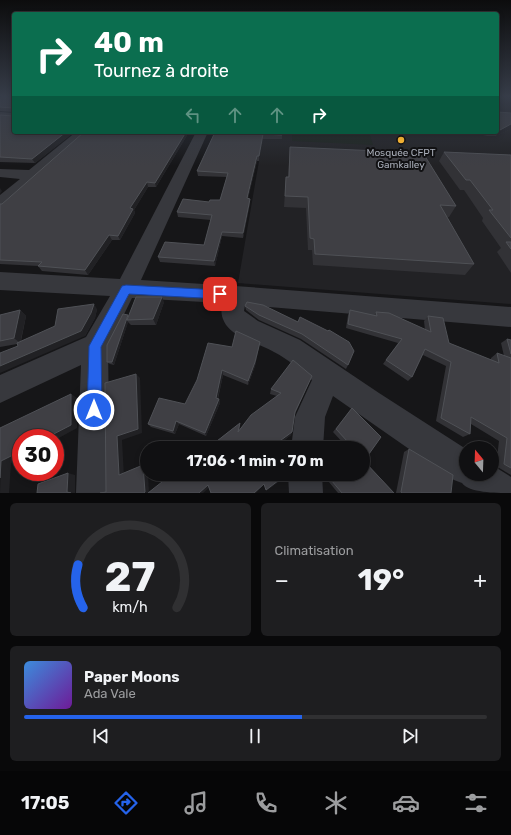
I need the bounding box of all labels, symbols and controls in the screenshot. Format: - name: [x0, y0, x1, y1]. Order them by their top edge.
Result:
- text: 40 m: [94, 26, 164, 59]
- icon: right: [28, 28, 80, 80]
- text: Tournez à droite: [94, 60, 229, 82]
- icon: left: [182, 104, 204, 126]
- icon: ahead: [224, 104, 246, 126]
- icon: ahead: [266, 104, 288, 126]
- icon: right: [308, 104, 330, 126]
- marker: Mosquée CFPT Gamkalley: [396, 135, 406, 145]
- place label: Mosquée CFPT Gamkalley: [366, 147, 436, 171]
- pin: [203, 277, 237, 311]
- icon: arrive: [209, 283, 231, 305]
- position arrow: [73, 389, 115, 431]
- speed limit sign: 30: [12, 429, 64, 481]
- north arrow: [459, 441, 499, 481]
- map controls: [459, 441, 499, 481]
- text: 17:06 · 1 min · 70 m: [186, 452, 324, 470]
- text: Climatisation: [275, 543, 354, 558]
- text: 27: [105, 551, 156, 600]
- text: 19°: [358, 562, 404, 598]
- text: −: [275, 567, 289, 594]
- text: +: [473, 567, 487, 594]
- text: km/h: [112, 598, 148, 615]
- text: Paper Moons: [84, 668, 180, 686]
- text: Ada Vale: [84, 686, 136, 701]
- icon: previous: [90, 725, 112, 747]
- icon: pause: [244, 725, 266, 747]
- icon: next: [399, 725, 421, 747]
- icon: directions: [112, 789, 140, 817]
- icon: music: [182, 789, 210, 817]
- icon: phone: [252, 789, 280, 817]
- icon: climate: [322, 789, 350, 817]
- icon: car: [392, 789, 420, 817]
- icon: filters: [462, 789, 490, 817]
- text: 17:05: [21, 792, 69, 814]

